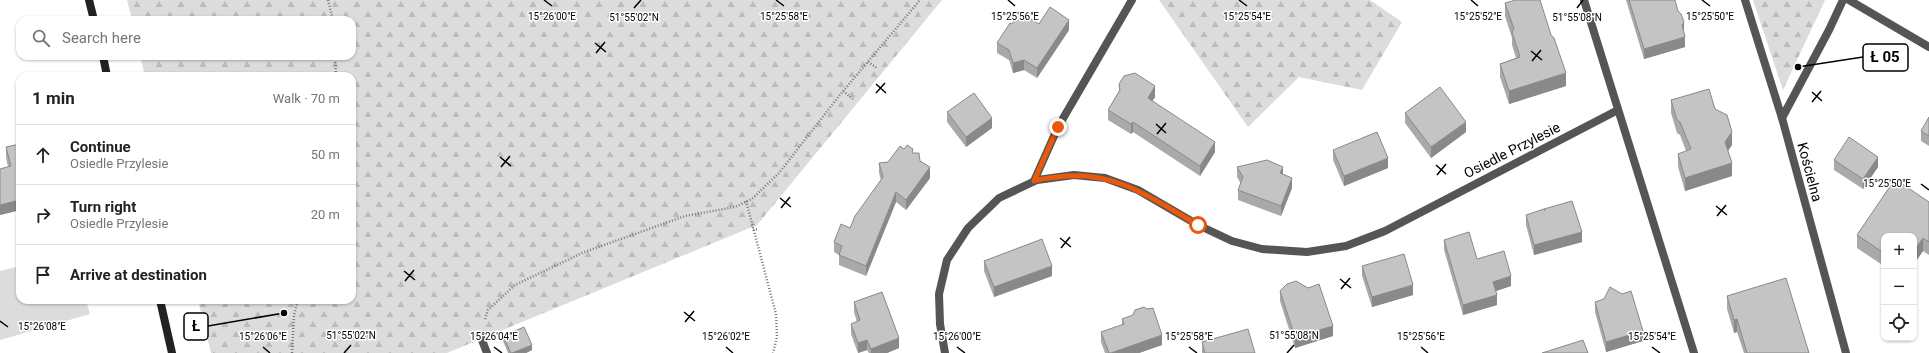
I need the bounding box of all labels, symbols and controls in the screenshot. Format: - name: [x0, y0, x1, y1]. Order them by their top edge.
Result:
- text: 15°26'00"E: [528, 11, 576, 22]
- text: 15°25'58"E: [760, 11, 808, 22]
- text: 15°25'56"E: [991, 11, 1039, 22]
- text: 15°25'54"E: [1223, 11, 1271, 22]
- text: 15°25'52"E: [1454, 11, 1502, 22]
- text: 15°25'50"E: [1686, 11, 1734, 22]
- text: 51°55'02"N: [609, 12, 659, 23]
- text: 51°55'08"N: [1552, 12, 1602, 23]
- search box: [16, 16, 356, 60]
- icon: search: [30, 27, 52, 49]
- text: Search here: [62, 29, 141, 47]
- callout: Ł 05: [1863, 44, 1908, 71]
- text: Ł 05: [1870, 48, 1900, 66]
- text: 1 min: [32, 88, 75, 108]
- text: Walk · 70 m: [273, 91, 340, 106]
- route end: [1049, 118, 1067, 136]
- street label: Osiedle Przylesie: [1461, 119, 1563, 181]
- text: Continue: [70, 138, 131, 156]
- street label: Kościelna: [1794, 141, 1826, 203]
- icon: ahead: [32, 144, 54, 166]
- text: 50 m: [311, 147, 340, 162]
- text: Osiedle Przylesie: [70, 156, 168, 171]
- text: 15°25'50"E: [1863, 178, 1911, 189]
- text: Turn right: [70, 198, 136, 216]
- icon: right: [32, 204, 54, 226]
- text: 20 m: [311, 207, 340, 222]
- text: Osiedle Przylesie: [70, 216, 168, 231]
- route start: [1189, 216, 1207, 234]
- map controls: [1881, 233, 1917, 341]
- button: +: [1881, 233, 1917, 269]
- icon: arrive: [32, 264, 54, 286]
- text: Arrive at destination: [70, 266, 207, 284]
- button: −: [1881, 269, 1917, 305]
- button: locate: [1881, 305, 1917, 341]
- callout: Ł: [184, 313, 208, 340]
- text: Ł: [192, 317, 201, 335]
- text: 15°26'08"E: [18, 321, 66, 332]
- text: 51°55'02"N: [326, 330, 376, 341]
- text: 51°55'08"N: [1269, 330, 1319, 341]
- text: 15°26'06"E: [239, 331, 287, 342]
- text: 15°26'04"E: [470, 331, 518, 342]
- text: 15°26'02"E: [702, 331, 750, 342]
- text: 15°26'00"E: [933, 331, 981, 342]
- text: 15°25'58"E: [1165, 331, 1213, 342]
- text: 15°25'56"E: [1397, 331, 1445, 342]
- text: 15°25'54"E: [1628, 331, 1676, 342]

